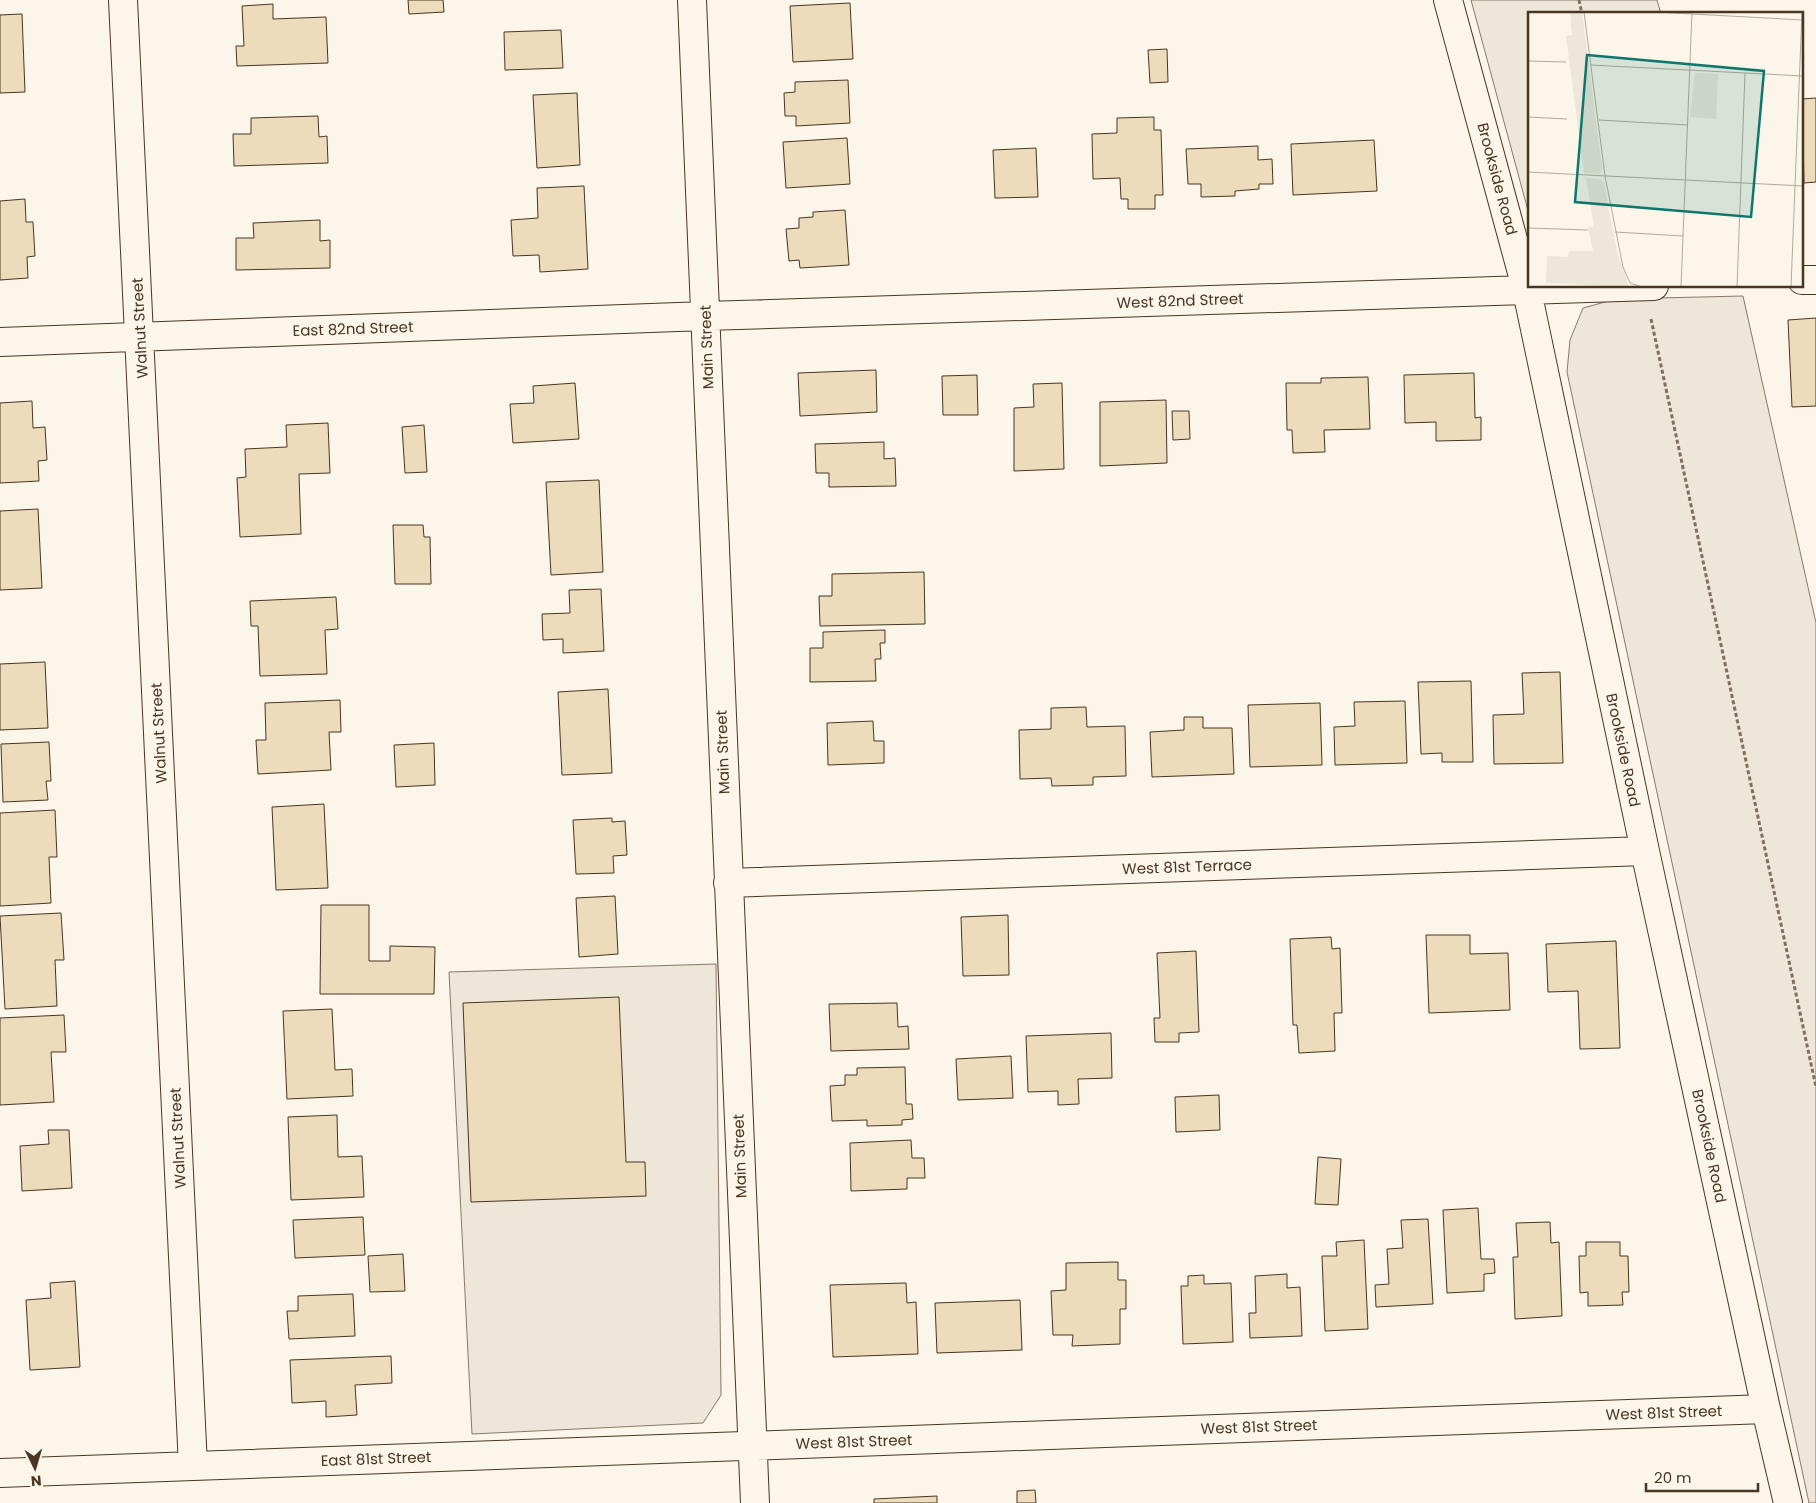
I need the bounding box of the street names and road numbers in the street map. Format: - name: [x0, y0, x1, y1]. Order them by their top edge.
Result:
- street label: Brookside Road: [1472, 120, 1523, 237]
- street label: Walnut Street: [126, 277, 153, 379]
- street label: West 82nd Street: [1116, 288, 1244, 313]
- street label: Main Street: [695, 305, 718, 389]
- street label: East 82nd Street: [292, 316, 414, 341]
- street label: Walnut Street: [145, 682, 172, 784]
- street label: Brookside Road: [1601, 691, 1646, 809]
- street label: Main Street: [711, 710, 734, 794]
- street label: West 81st Terrace: [1122, 854, 1252, 879]
- street label: Walnut Street: [164, 1087, 191, 1189]
- street label: Brookside Road: [1687, 1087, 1732, 1205]
- street label: Main Street: [728, 1114, 751, 1198]
- street label: West 81st Street: [1605, 1400, 1723, 1425]
- street label: West 81st Street: [1200, 1414, 1318, 1439]
- street label: West 81st Street: [795, 1429, 913, 1454]
- street label: East 81st Street: [320, 1446, 432, 1471]

